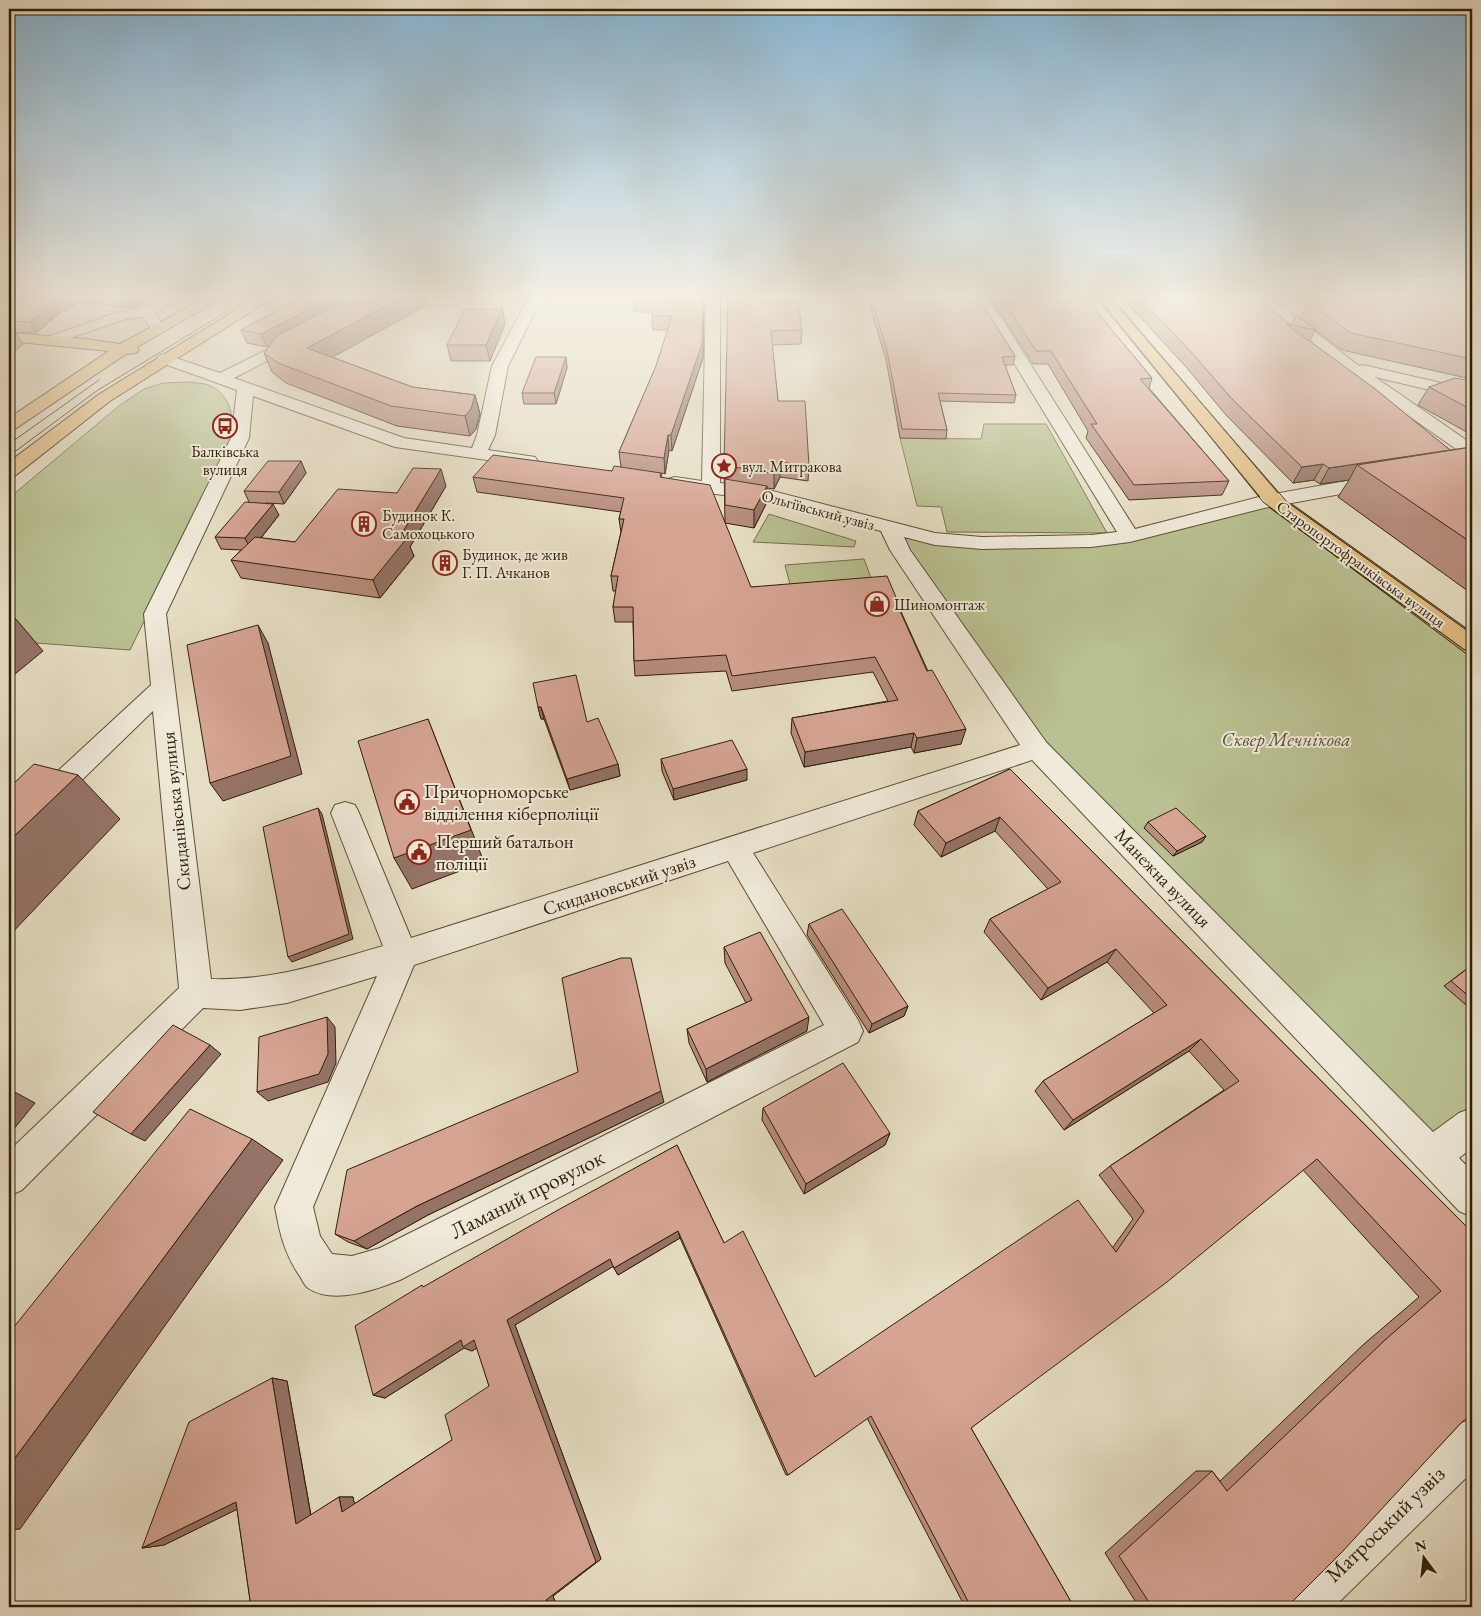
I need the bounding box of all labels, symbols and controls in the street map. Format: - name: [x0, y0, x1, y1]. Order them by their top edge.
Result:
- bus stop icon: Балківська вулиця: [212, 413, 238, 439]
- place label: Балківська вулиця: [191, 441, 260, 480]
- place icon: вул. Митракова: [711, 453, 737, 479]
- place label: вул. Митракова: [742, 456, 843, 477]
- street label: Ольгіївський узвіз: [759, 485, 877, 535]
- street label: Старопортофранківська вулиця: [1272, 496, 1450, 632]
- place label: Будинок К. Самохоцького: [382, 505, 475, 544]
- building icon: Будинок К. Самохоцького: [351, 511, 377, 537]
- place label: Будинок, де жив Г. П. Ачканов: [462, 544, 568, 583]
- building icon: Будинок, де жив Г. П. Ачканов: [432, 550, 458, 576]
- shop icon: Шиномонтаж: [864, 591, 890, 617]
- place label: Шиномонтаж: [894, 594, 985, 615]
- park label: Сквер Мечнікова: [1221, 727, 1351, 752]
- street label: Скиданівська вулиця: [155, 730, 197, 892]
- place label: Причорноморське відділення кіберполіції: [424, 779, 599, 826]
- public building icon: Причорноморське відділення кіберполіції: [394, 789, 420, 815]
- street label: Манежна вулиця: [1109, 823, 1217, 933]
- place label: Перший батальон поліції: [436, 829, 574, 876]
- public building icon: Перший батальон поліції: [406, 839, 432, 865]
- street label: Скидановський узвіз: [539, 849, 699, 921]
- street label: Ламаний провулок: [445, 1142, 610, 1245]
- street label: Матроський узвіз: [1319, 1460, 1451, 1588]
- north arrow: [1398, 1534, 1448, 1584]
- text: N: [1413, 1535, 1429, 1556]

